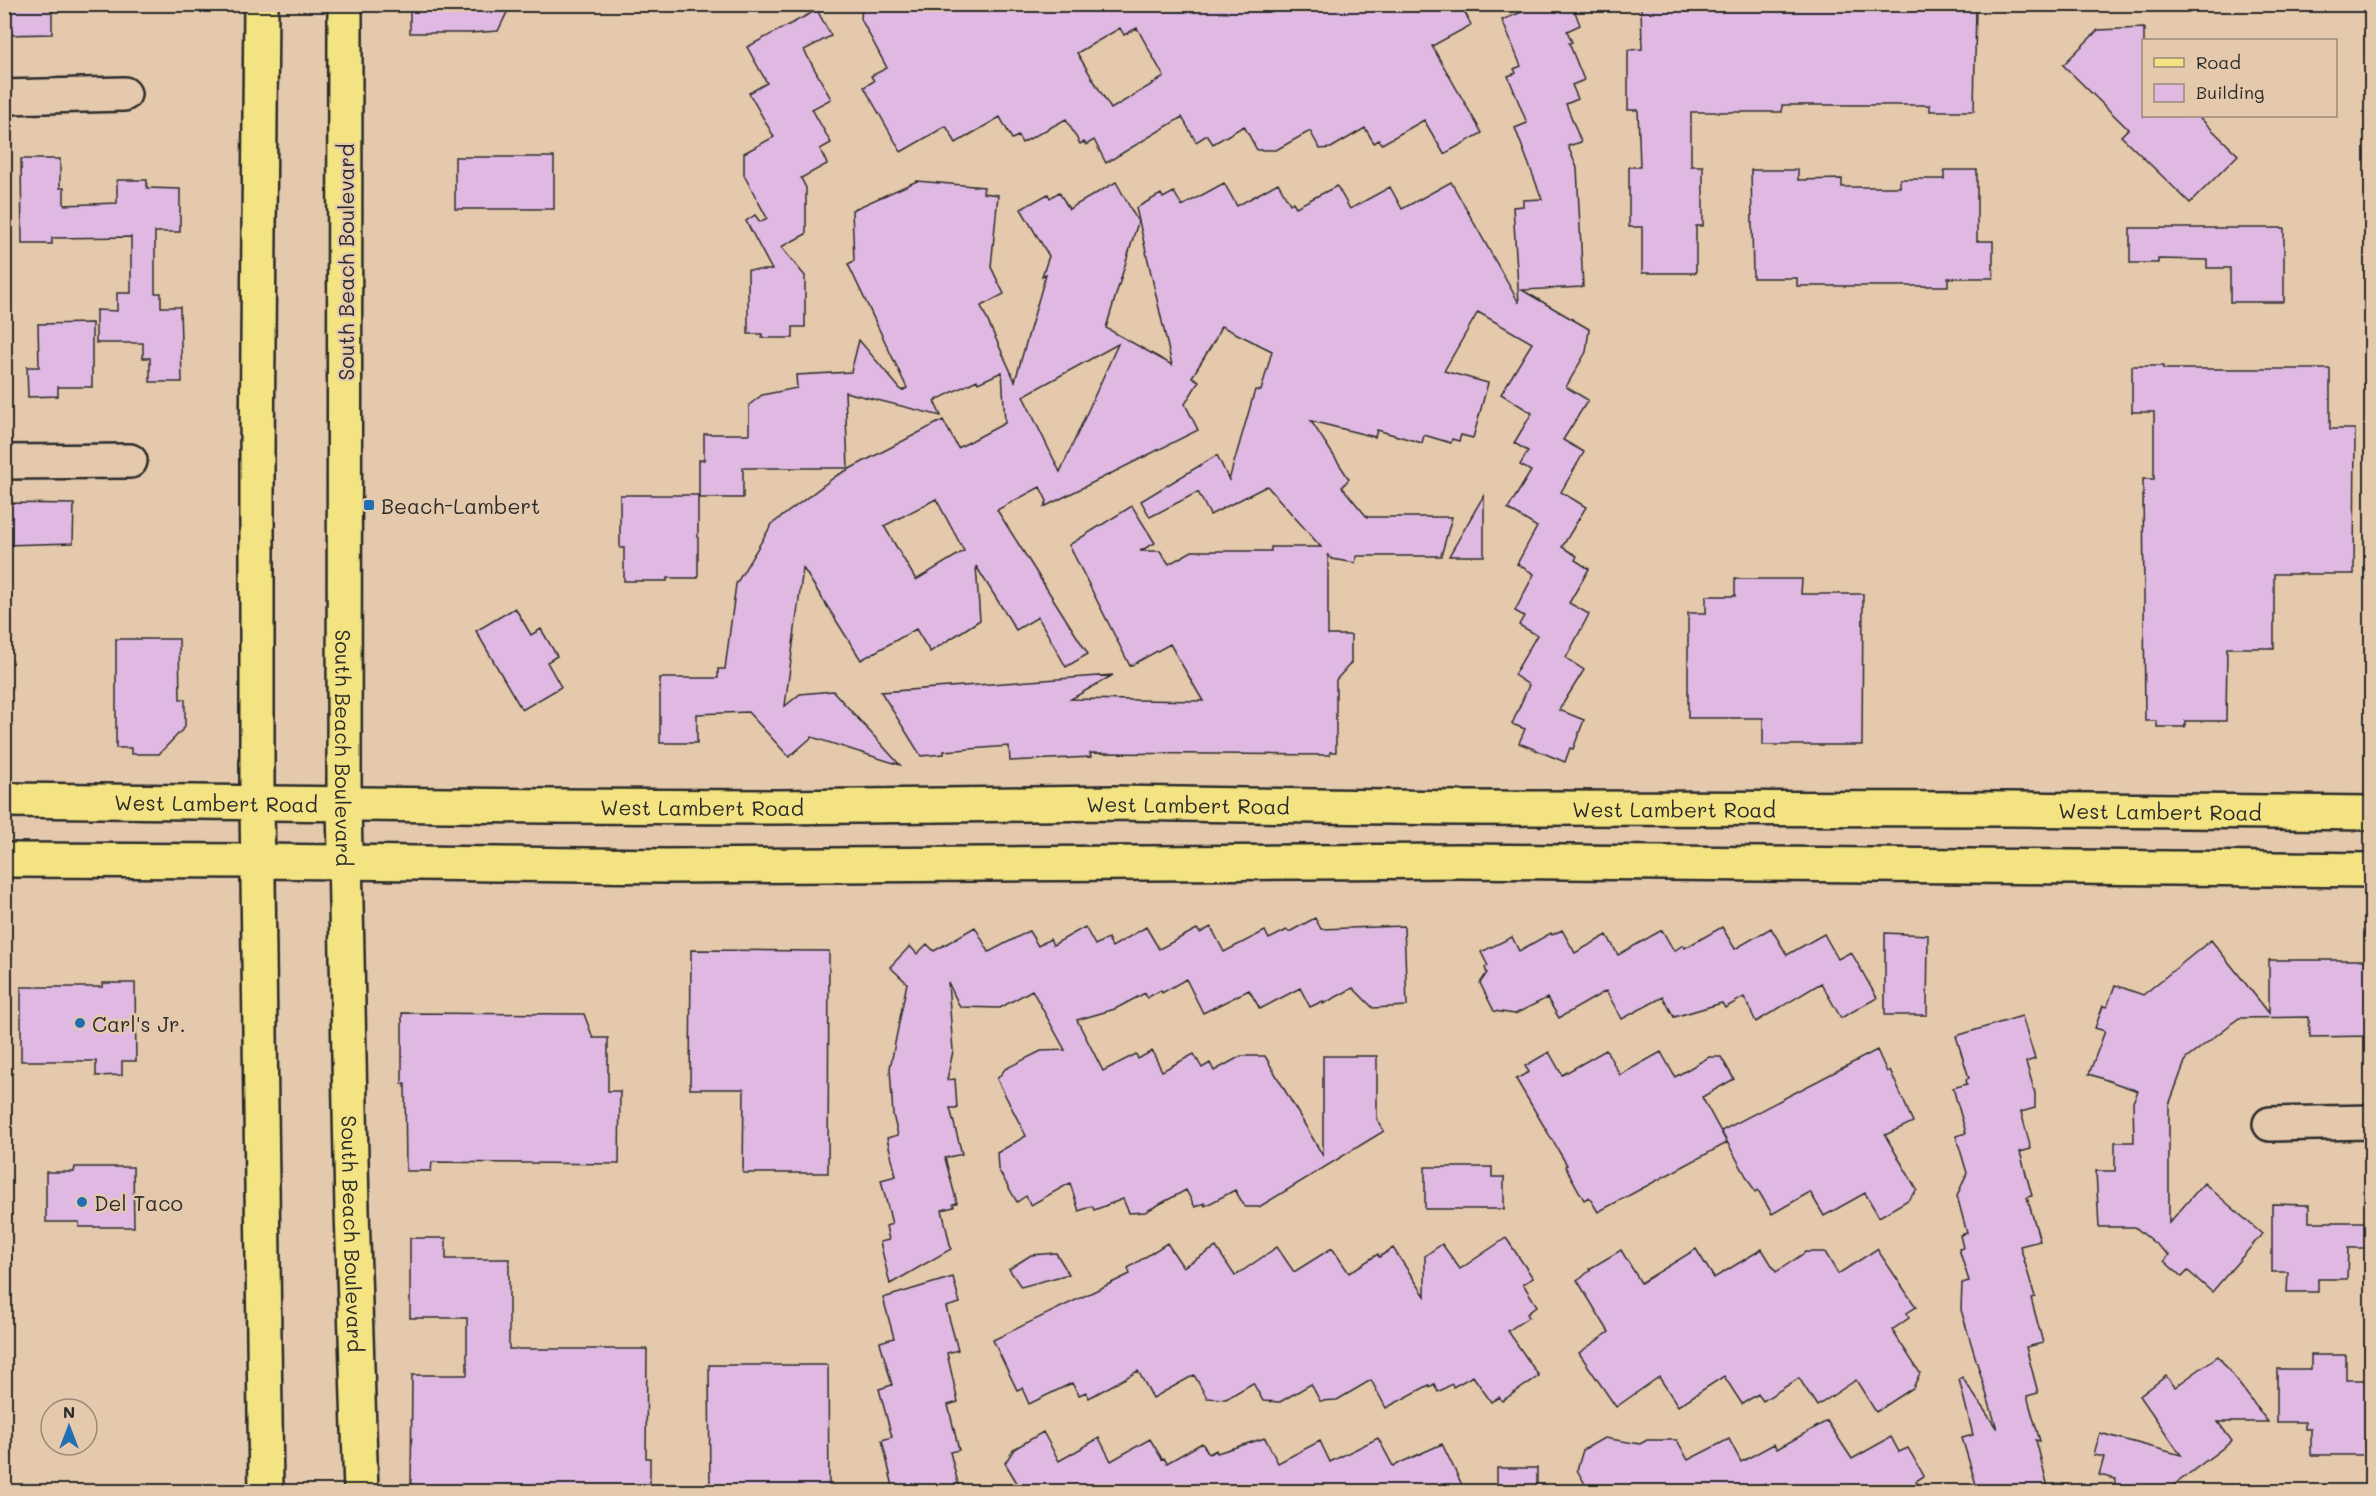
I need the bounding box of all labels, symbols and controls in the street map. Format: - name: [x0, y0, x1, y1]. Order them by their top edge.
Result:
- legend: [2142, 39, 2337, 117]
- text: Road: [2196, 50, 2241, 74]
- text: Building: [2196, 80, 2264, 104]
- street label: South Beach Boulevard: [332, 144, 359, 380]
- place label: Beach-Lambert: [381, 492, 540, 519]
- marker: Beach-Lambert: [362, 498, 376, 512]
- street label: South Beach Boulevard: [330, 629, 359, 867]
- street label: West Lambert Road: [114, 788, 318, 817]
- street label: West Lambert Road: [1086, 789, 1290, 819]
- street label: West Lambert Road: [600, 793, 804, 821]
- street label: West Lambert Road: [1572, 795, 1776, 822]
- street label: West Lambert Road: [2058, 796, 2262, 825]
- place label: Carl's Jr.: [92, 1010, 186, 1037]
- marker: Carl's Jr.: [73, 1016, 87, 1030]
- street label: South Beach Boulevard: [337, 1115, 370, 1353]
- place label: Del Taco: [94, 1189, 183, 1216]
- marker: Del Taco: [75, 1195, 89, 1209]
- north arrow: [39, 1397, 99, 1457]
- text: N: [63, 1401, 75, 1422]

